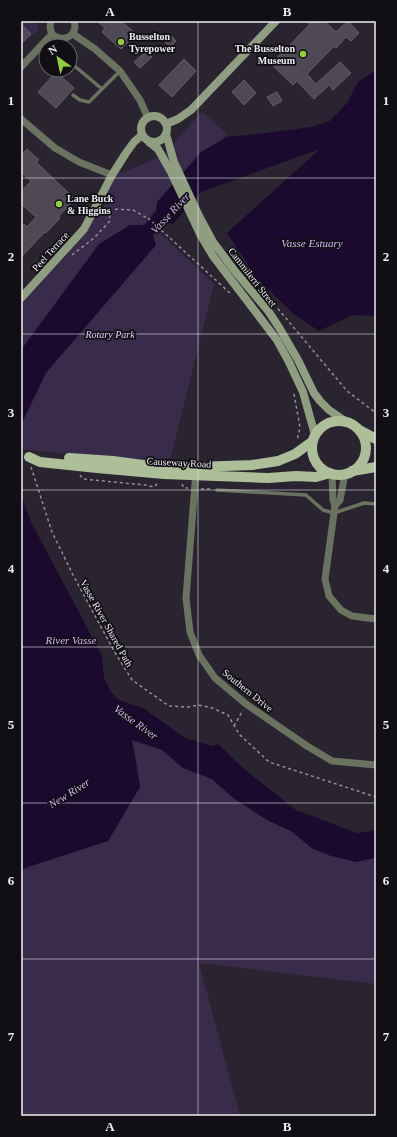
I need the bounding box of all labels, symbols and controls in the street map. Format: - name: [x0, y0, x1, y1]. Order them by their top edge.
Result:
- text: A: [105, 4, 115, 19]
- text: B: [283, 4, 292, 19]
- place label: Busselton Tyrepower: [129, 31, 176, 54]
- marker: Busselton Tyrepower: [116, 37, 126, 47]
- north arrow: [38, 38, 78, 78]
- text: N: [46, 42, 59, 57]
- place label: The Busselton Museum: [235, 43, 296, 66]
- marker: The Busselton Museum: [298, 49, 308, 59]
- text: 1: [8, 93, 14, 108]
- text: 1: [383, 93, 389, 108]
- water label: Vasse River: [148, 190, 192, 236]
- place label: Lane Buck & Higgins: [67, 193, 114, 216]
- marker: Lane Buck & Higgins: [54, 199, 64, 209]
- street label: Peel Terrace: [30, 229, 71, 273]
- water label: Vasse Estuary: [281, 237, 343, 249]
- street label: Cammilerri Street: [226, 246, 279, 309]
- text: 2: [8, 249, 14, 264]
- text: 2: [383, 249, 389, 264]
- park label: Rotary Park: [84, 329, 135, 340]
- text: 3: [8, 405, 15, 420]
- text: 3: [383, 405, 390, 420]
- street label: Causeway Road: [146, 455, 212, 470]
- text: 4: [8, 561, 15, 576]
- text: 4: [383, 561, 390, 576]
- street label: Vasse River Shared Path: [78, 578, 135, 669]
- water label: River Vasse: [44, 634, 97, 646]
- street label: Southern Drive: [220, 667, 275, 714]
- water label: Vasse River: [112, 702, 161, 742]
- text: 5: [8, 717, 15, 732]
- text: 5: [383, 717, 390, 732]
- water label: New River: [45, 775, 92, 811]
- text: 6: [8, 873, 15, 888]
- text: 6: [383, 873, 390, 888]
- text: 7: [8, 1029, 15, 1044]
- text: 7: [383, 1029, 390, 1044]
- text: A: [105, 1119, 115, 1134]
- text: B: [283, 1119, 292, 1134]

